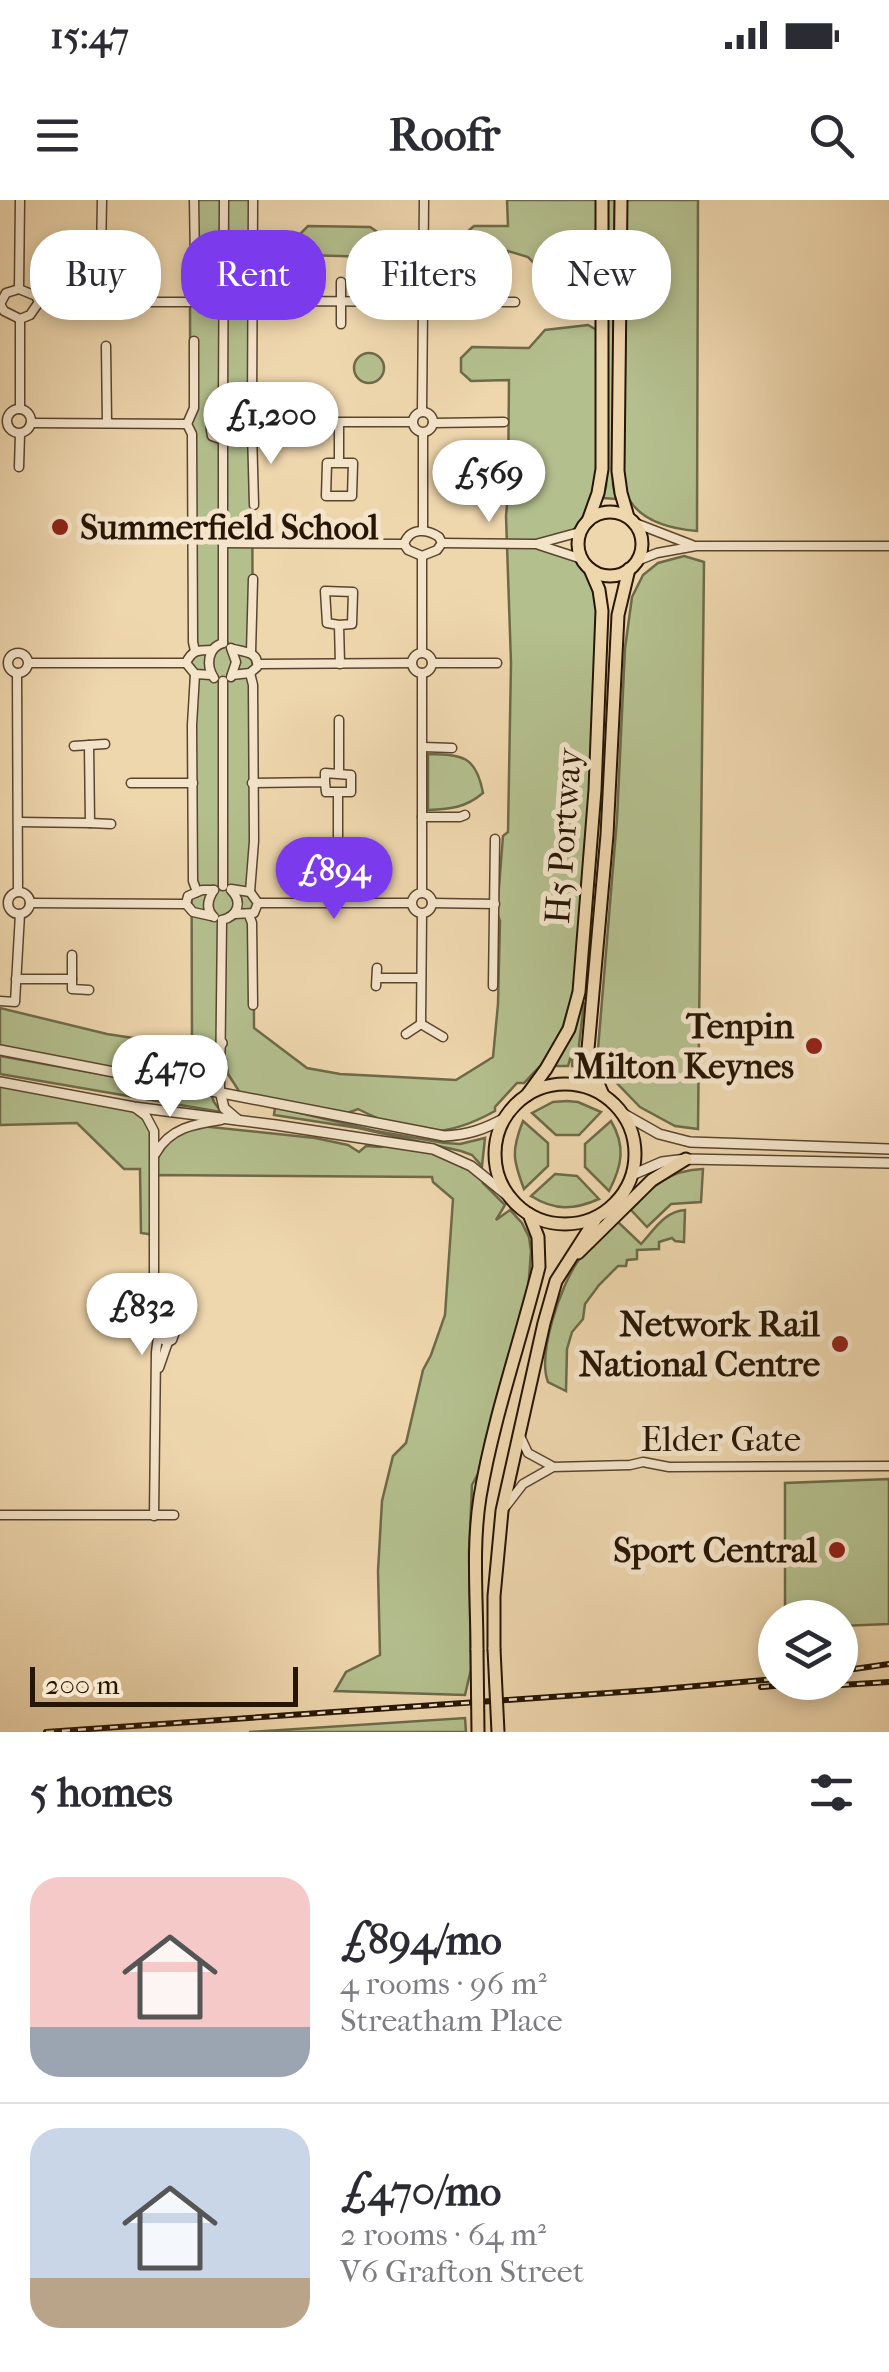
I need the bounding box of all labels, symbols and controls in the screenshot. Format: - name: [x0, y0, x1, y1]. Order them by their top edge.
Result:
- text: 15:47: [50, 13, 129, 58]
- icon: menu: [30, 108, 85, 163]
- icon: search: [804, 108, 859, 163]
- text: Roofr: [389, 109, 500, 162]
- chip: Buy: [30, 230, 161, 320]
- chip: Rent: [181, 230, 326, 320]
- chip: Filters: [346, 230, 512, 320]
- chip: New: [532, 230, 671, 320]
- pin: £1,200: [190, 382, 352, 467]
- text: £1,200: [225, 396, 317, 433]
- pin: £569: [430, 440, 548, 525]
- text: £569: [454, 454, 524, 491]
- place label: Summerfield School: [80, 507, 379, 548]
- marker: Summerfield School: [49, 516, 71, 538]
- street label: H5 Portway: [537, 746, 590, 925]
- pin: £894: [275, 837, 393, 922]
- text: £894: [298, 851, 370, 888]
- place label: Tenpin Milton Keynes: [574, 1006, 795, 1087]
- pin: £470: [111, 1035, 229, 1120]
- marker: Tenpin Milton Keynes: [803, 1035, 825, 1057]
- text: £470: [134, 1049, 206, 1086]
- pin: £832: [83, 1273, 201, 1358]
- text: £832: [109, 1287, 176, 1324]
- place label: Network Rail National Centre: [579, 1304, 821, 1385]
- marker: Network Rail National Centre: [829, 1333, 851, 1355]
- street label: Elder Gate: [641, 1419, 801, 1460]
- place label: Sport Central: [613, 1530, 817, 1571]
- marker: Sport Central: [826, 1539, 848, 1561]
- map controls: [758, 1600, 858, 1700]
- button: layers: [758, 1600, 858, 1700]
- scale bar: [30, 1662, 298, 1706]
- text: 200 m: [45, 1668, 120, 1701]
- icon: filters: [804, 1765, 859, 1820]
- text: 5 homes: [30, 1768, 173, 1817]
- text: £894/mo: [340, 1916, 502, 1965]
- icon: home: [110, 1917, 230, 2037]
- text: 4 rooms · 96 m²: [340, 1965, 547, 2002]
- text: Streatham Place: [340, 2002, 563, 2039]
- text: £470/mo: [340, 2167, 501, 2216]
- icon: home: [110, 2168, 230, 2288]
- text: 2 rooms · 64 m²: [340, 2216, 546, 2253]
- text: V6 Grafton Street: [340, 2253, 584, 2290]

